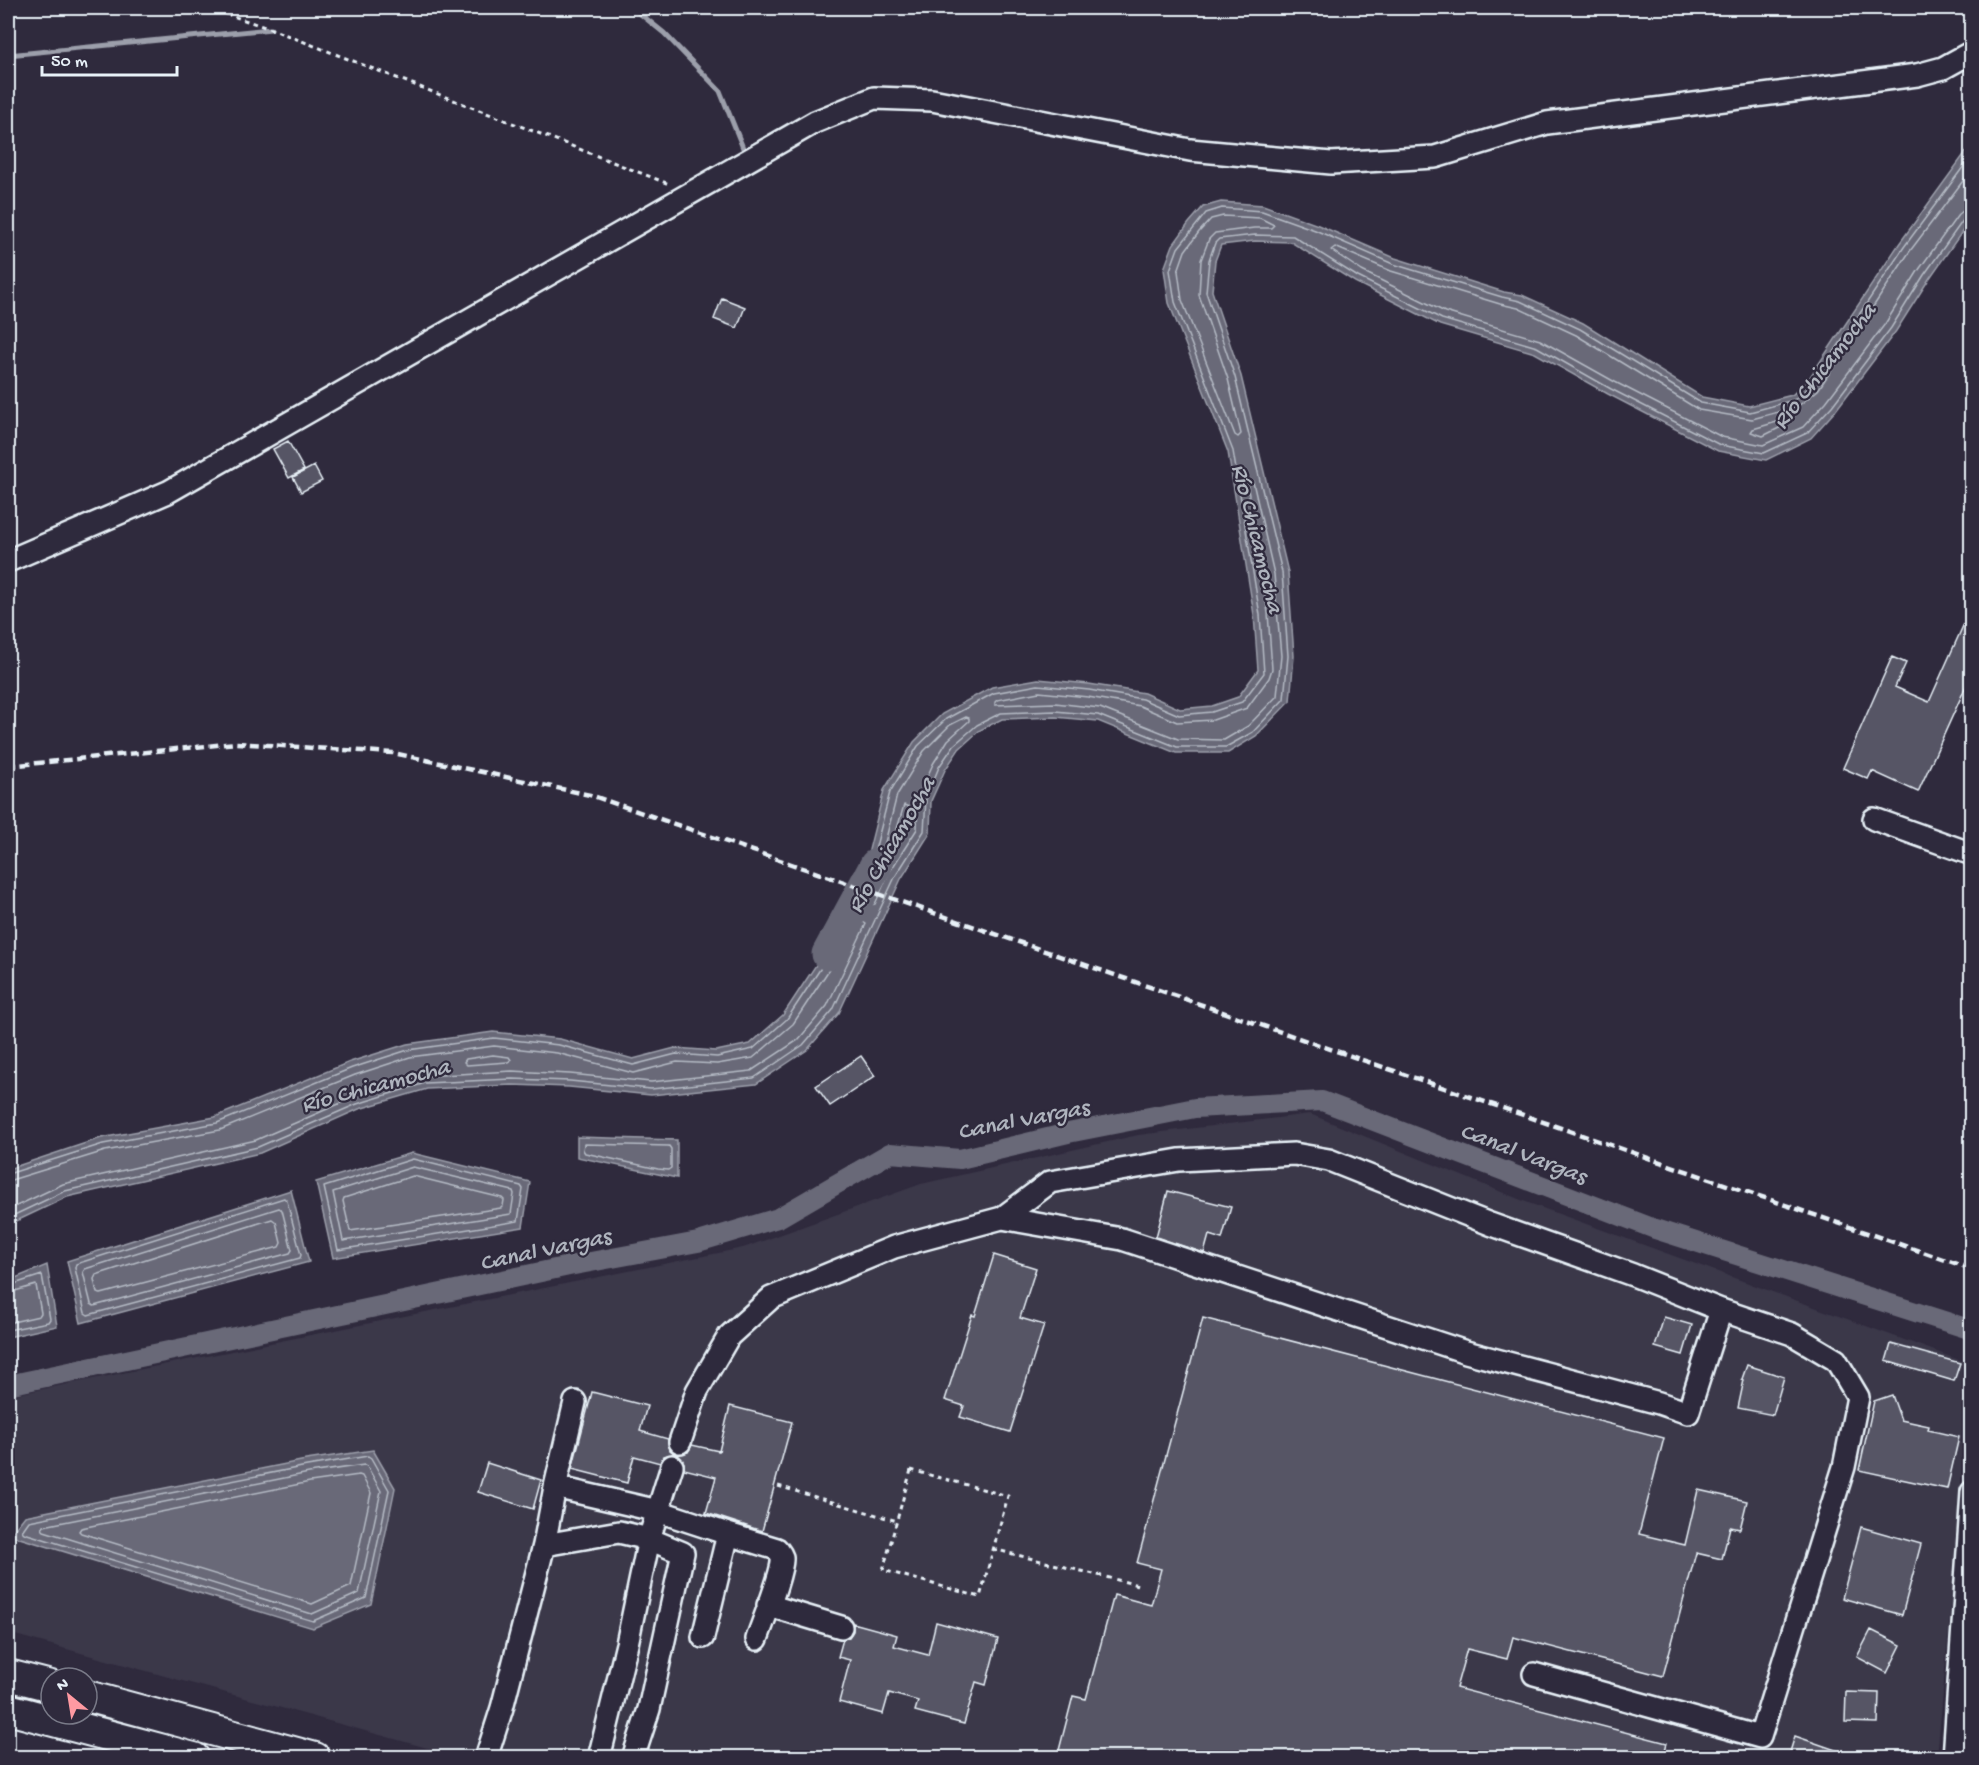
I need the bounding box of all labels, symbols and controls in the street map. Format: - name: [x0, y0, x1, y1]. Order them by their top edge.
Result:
- scale bar: [42, 39, 177, 77]
- text: 50 m: [51, 52, 88, 73]
- water label: Río Chicamocha: [1767, 297, 1885, 436]
- water label: Río Chicamocha: [1223, 461, 1289, 618]
- water label: Río Chicamocha: [842, 771, 945, 919]
- water label: Río Chicamocha: [299, 1053, 455, 1121]
- water label: Canal Vargas: [956, 1094, 1094, 1148]
- water label: Canal Vargas: [1455, 1118, 1592, 1193]
- water label: Canal Vargas: [478, 1223, 616, 1279]
- north arrow: [39, 1666, 99, 1726]
- text: N: [54, 1675, 73, 1697]

